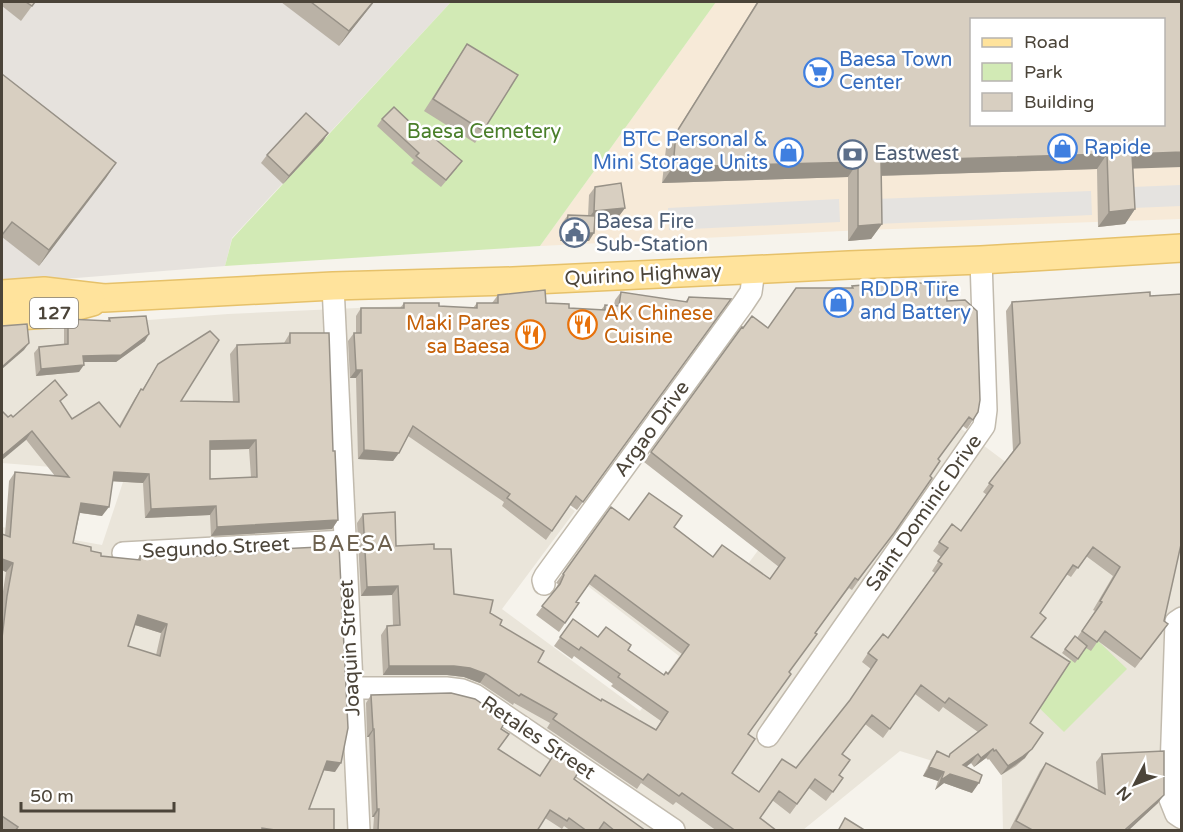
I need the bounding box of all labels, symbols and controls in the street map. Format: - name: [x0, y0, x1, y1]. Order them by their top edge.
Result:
- legend: [970, 18, 1165, 126]
- text: Road: [1024, 31, 1069, 53]
- place label: Baesa Town Center: [839, 48, 952, 95]
- supermarket icon: Baesa Town Center: [802, 56, 834, 88]
- text: Park: [1024, 61, 1063, 83]
- text: Building: [1024, 91, 1094, 113]
- park label: Baesa Cemetery: [407, 120, 561, 144]
- place label: BTC Personal & Mini Storage Units: [593, 128, 768, 175]
- shop icon: Rapide: [1047, 132, 1079, 164]
- shop icon: BTC Personal & Mini Storage Units: [773, 136, 805, 168]
- place label: Rapide: [1084, 136, 1151, 160]
- bank icon: Eastwest: [837, 138, 869, 170]
- place label: Eastwest: [874, 142, 959, 166]
- place label: Baesa Fire Sub-Station: [596, 210, 708, 257]
- public building icon: Baesa Fire Sub-Station: [559, 217, 591, 249]
- street label: Quirino Highway: [564, 259, 722, 291]
- place label: RDDR Tire and Battery: [860, 278, 971, 325]
- shop icon: RDDR Tire and Battery: [823, 286, 855, 318]
- road number: 127: [30, 298, 78, 328]
- place label: AK Chinese Cuisine: [604, 302, 713, 349]
- restaurant icon: AK Chinese Cuisine: [567, 309, 599, 341]
- place label: Maki Pares sa Baesa: [406, 312, 510, 359]
- restaurant icon: Maki Pares sa Baesa: [515, 319, 547, 351]
- street label: Argao Drive: [609, 376, 695, 482]
- street label: Saint Dominic Drive: [861, 430, 987, 596]
- district label: BAESA: [311, 531, 395, 557]
- street label: Segundo Street: [142, 532, 291, 564]
- street label: Joaquin Street: [334, 579, 366, 717]
- street label: Retales Street: [476, 691, 600, 785]
- north arrow: [1105, 754, 1165, 814]
- scale bar: [21, 775, 174, 813]
- text: N: [1113, 782, 1136, 805]
- text: 50 m: [30, 785, 74, 807]

